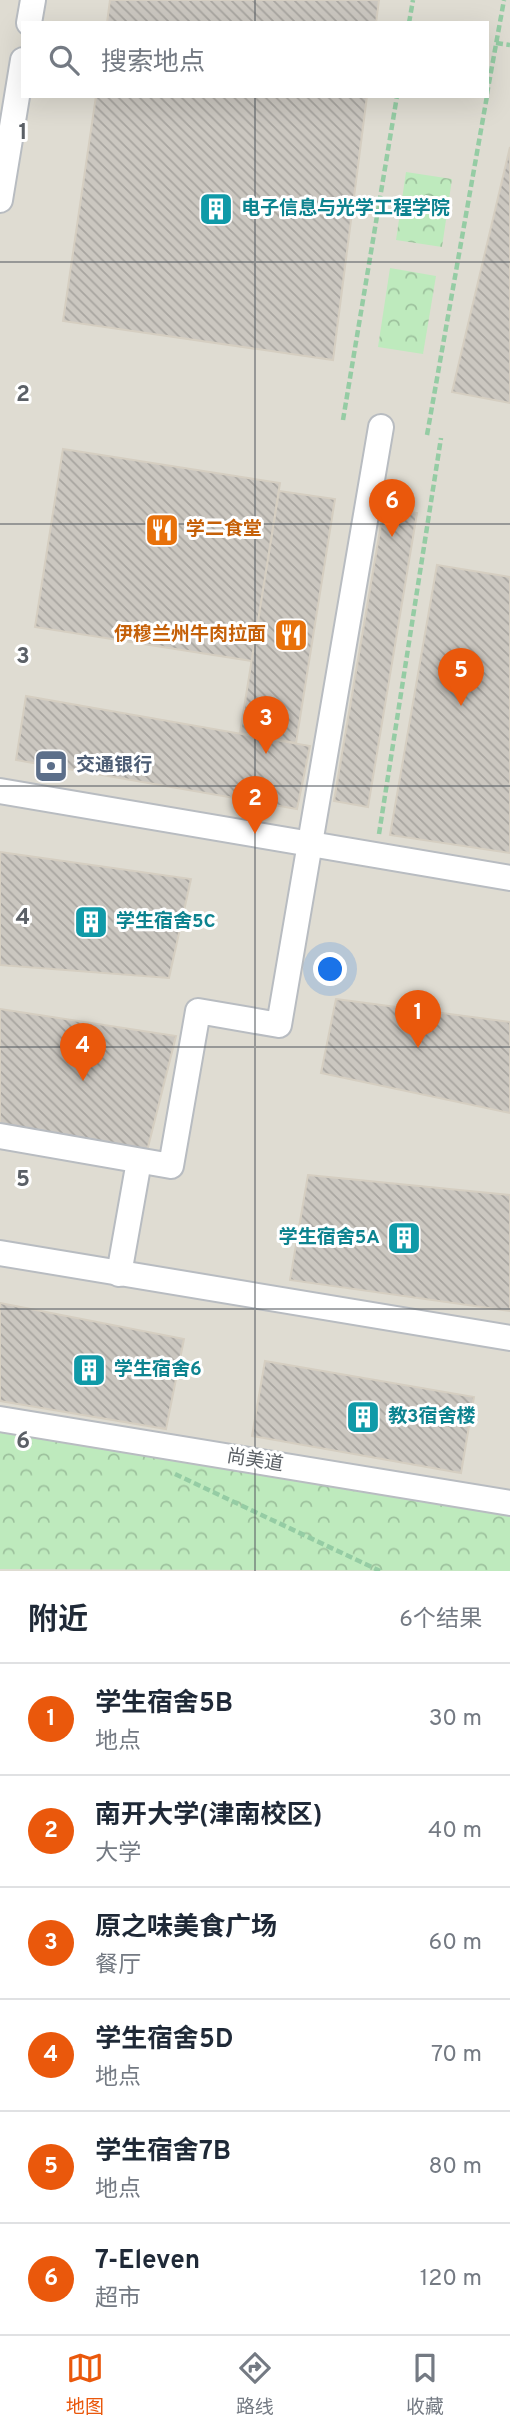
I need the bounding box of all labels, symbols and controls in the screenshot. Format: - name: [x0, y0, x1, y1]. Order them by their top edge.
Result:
- search box: [21, 21, 489, 98]
- icon: search: [45, 41, 83, 79]
- text: 搜索地点: [101, 47, 205, 80]
- text: 1: [18, 119, 28, 148]
- building icon: 电子信息与光学工程学院: [197, 190, 235, 228]
- place label: 电子信息与光学工程学院: [241, 197, 450, 221]
- text: 2: [16, 381, 30, 410]
- pin: 6: [369, 479, 415, 537]
- restaurant icon: 学二食堂: [143, 511, 181, 549]
- place label: 学二食堂: [186, 518, 262, 542]
- restaurant icon: 伊穆兰州牛肉拉面: [272, 616, 310, 654]
- place label: 伊穆兰州牛肉拉面: [114, 623, 266, 647]
- text: 3: [16, 643, 30, 672]
- pin: 5: [438, 648, 484, 706]
- pin: 3: [243, 696, 289, 754]
- bank icon: 交通银行: [32, 747, 70, 785]
- place label: 交通银行: [76, 754, 152, 778]
- pin: 2: [232, 776, 278, 834]
- building icon: 学生宿舍5C: [72, 903, 110, 941]
- text: 4: [16, 904, 30, 933]
- place label: 学生宿舍5C: [116, 910, 216, 934]
- your location: [313, 952, 347, 986]
- pin: 1: [395, 990, 441, 1048]
- pin: 4: [60, 1023, 106, 1081]
- text: 5: [16, 1166, 30, 1195]
- building icon: 学生宿舍5A: [385, 1219, 423, 1257]
- place label: 学生宿舍5A: [279, 1226, 380, 1250]
- building icon: 学生宿舍6: [70, 1351, 108, 1389]
- place label: 学生宿舍6: [114, 1358, 202, 1382]
- building icon: 教3宿舍楼: [344, 1398, 382, 1436]
- place label: 教3宿舍楼: [388, 1405, 475, 1429]
- text: 6: [16, 1428, 30, 1457]
- street label: 尚美道: [225, 1445, 285, 1477]
- text: 附近: [28, 1603, 88, 1640]
- text: 6个结果: [399, 1606, 482, 1635]
- text: 学生宿舍5B: [95, 1688, 233, 1721]
- text: 1: [46, 1705, 56, 1734]
- text: 30 m: [429, 1705, 482, 1734]
- text: 地点: [95, 1728, 141, 1757]
- text: 南开大学(津南校区): [95, 1800, 322, 1833]
- text: 2: [44, 1817, 58, 1846]
- text: 40 m: [428, 1817, 482, 1846]
- text: 大学: [95, 1840, 141, 1869]
- text: 原之味美食广场: [95, 1912, 277, 1945]
- text: 3: [44, 1929, 58, 1958]
- text: 60 m: [429, 1929, 482, 1958]
- text: 餐厅: [95, 1952, 141, 1981]
- text: 学生宿舍5D: [95, 2024, 233, 2057]
- text: 4: [44, 2041, 58, 2070]
- text: 70 m: [431, 2041, 482, 2070]
- text: 地点: [95, 2064, 141, 2093]
- text: 学生宿舍7B: [95, 2136, 231, 2169]
- text: 5: [44, 2153, 58, 2182]
- text: 80 m: [429, 2153, 482, 2182]
- text: 地点: [95, 2176, 141, 2205]
- text: 7-Eleven: [95, 2245, 200, 2278]
- text: 6: [44, 2265, 58, 2294]
- text: 120 m: [420, 2265, 482, 2294]
- text: 超市: [95, 2285, 141, 2314]
- tab: 地图: [66, 2349, 104, 2420]
- tab: 路线: [236, 2349, 274, 2420]
- tab: 收藏: [406, 2349, 444, 2420]

